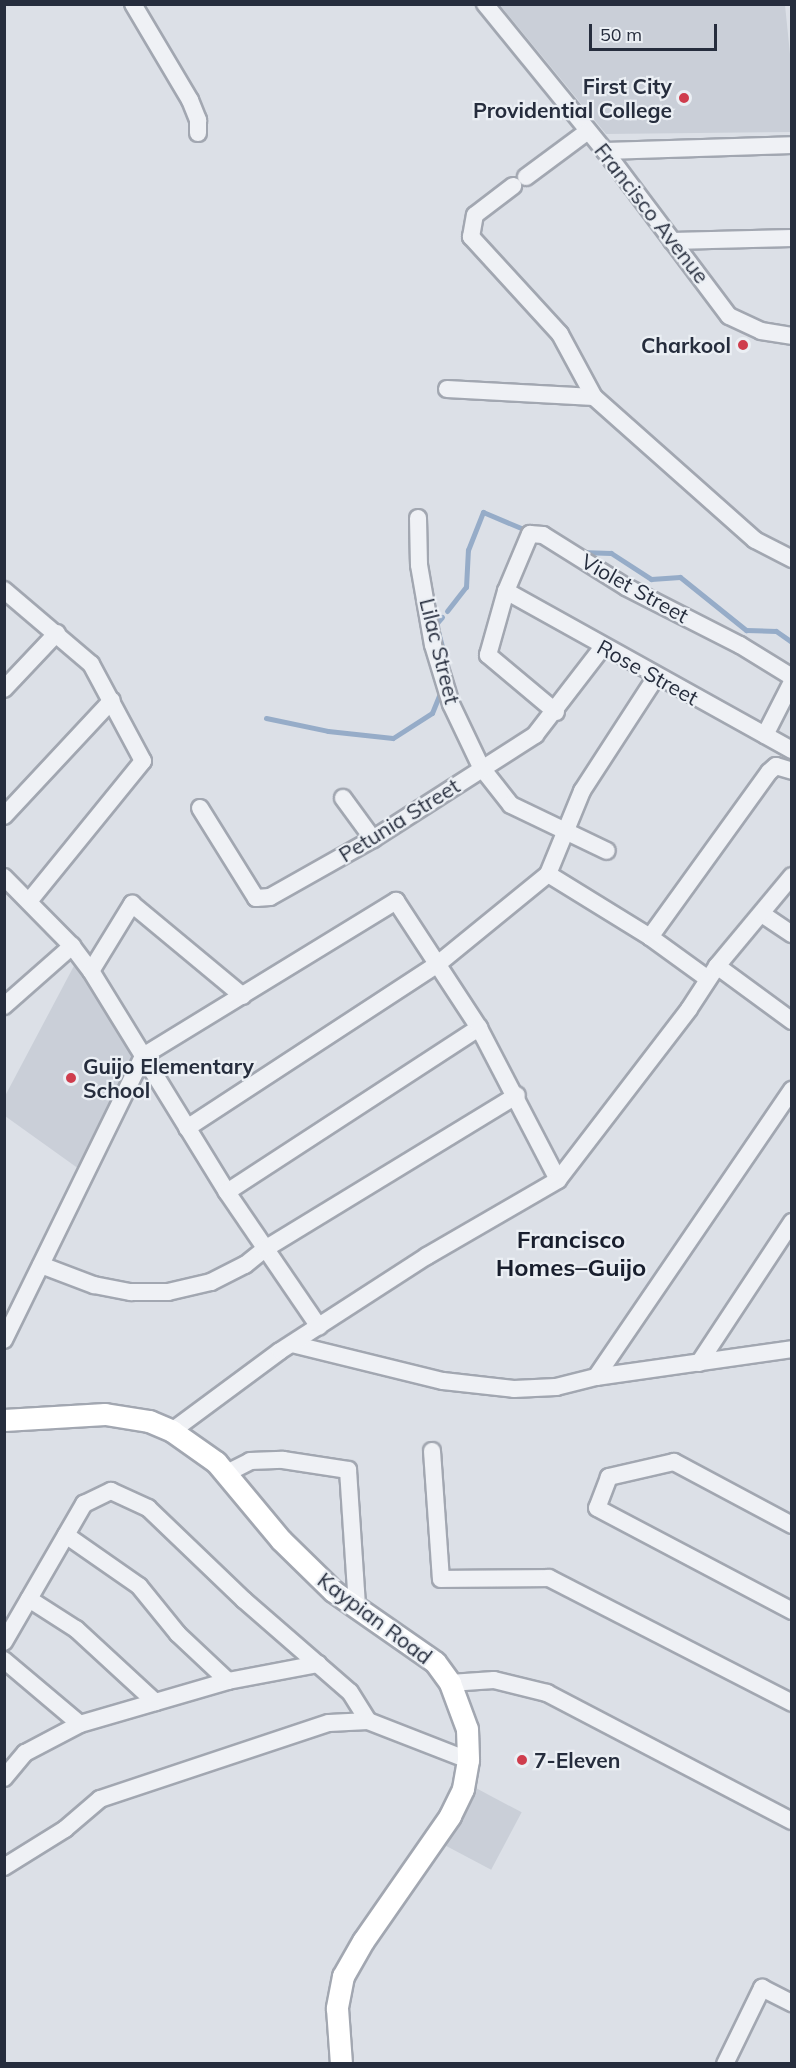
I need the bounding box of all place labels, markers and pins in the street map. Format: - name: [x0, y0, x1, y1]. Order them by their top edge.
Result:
- place label: First City Providential College: [473, 73, 672, 123]
- marker: First City Providential College: [677, 91, 691, 105]
- place label: Charkool: [641, 332, 731, 358]
- marker: Charkool: [736, 338, 750, 352]
- place label: Guijo Elementary School: [83, 1053, 254, 1103]
- marker: Guijo Elementary School: [64, 1071, 78, 1085]
- place label: 7-Eleven: [534, 1747, 620, 1773]
- marker: 7-Eleven: [515, 1753, 529, 1767]

